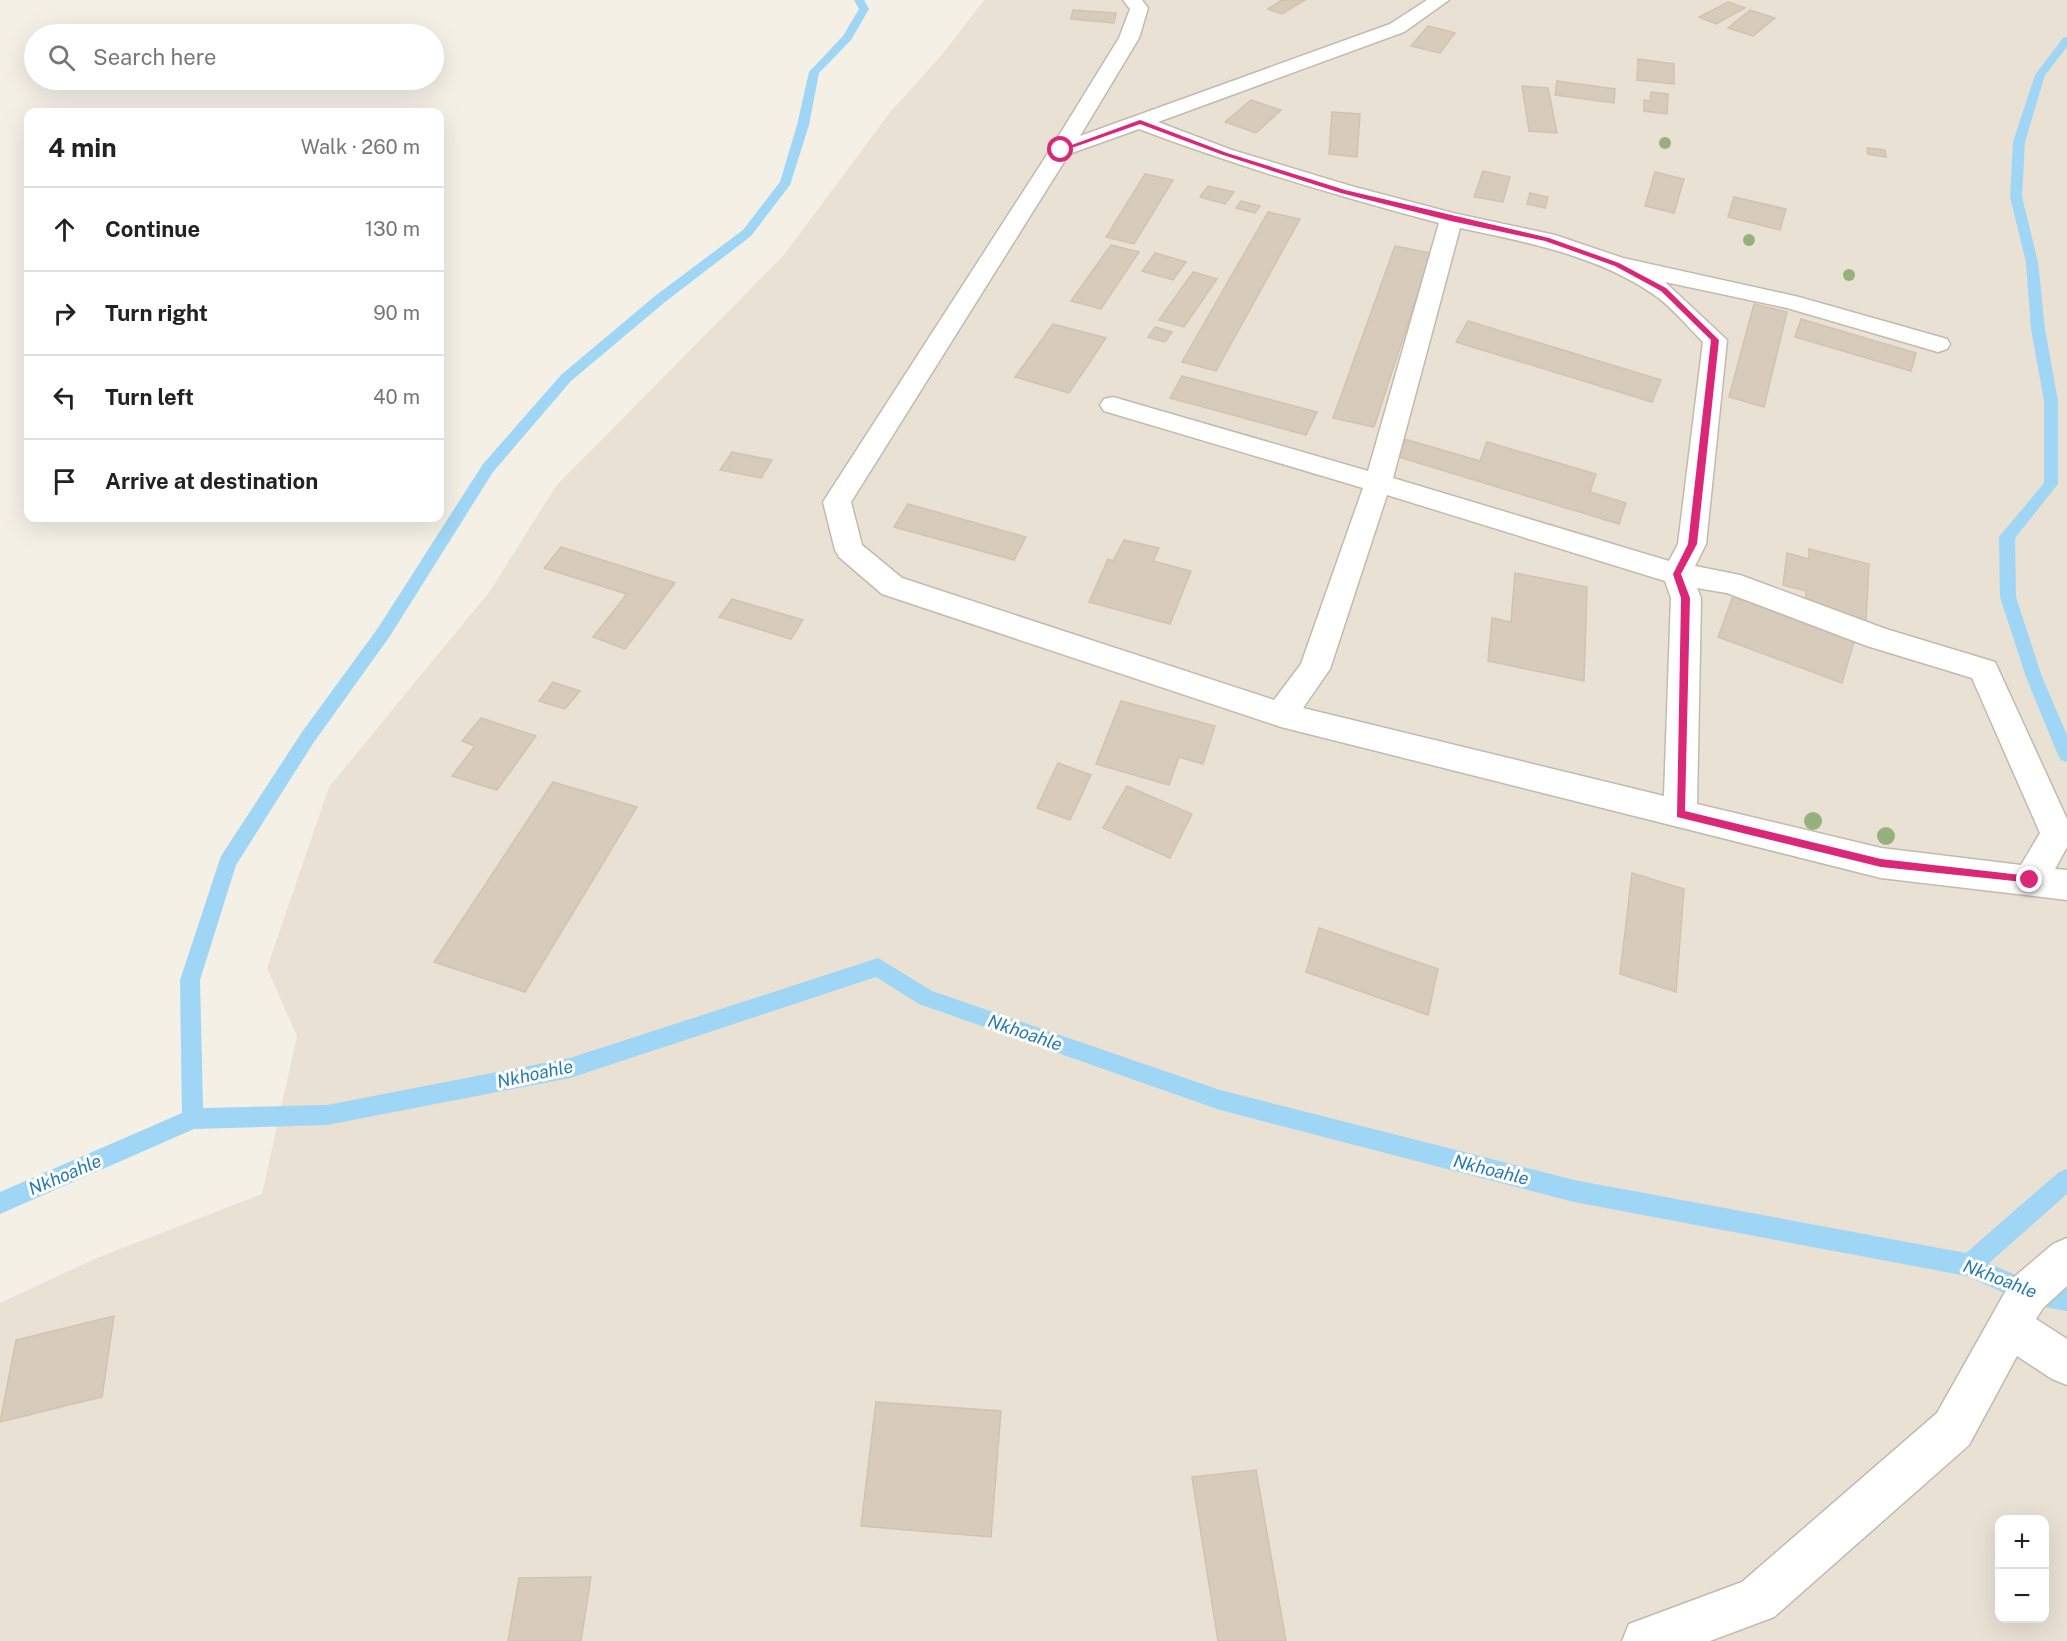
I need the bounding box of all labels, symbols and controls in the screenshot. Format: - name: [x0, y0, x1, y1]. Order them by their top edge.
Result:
- search box: [24, 24, 444, 90]
- icon: search: [45, 41, 78, 74]
- text: Search here: [93, 44, 217, 70]
- text: 4 min: [48, 132, 117, 163]
- text: Walk · 260 m: [301, 135, 420, 159]
- route start: [1047, 136, 1073, 162]
- icon: ahead: [48, 213, 81, 246]
- text: Continue: [105, 216, 200, 242]
- text: 130 m: [365, 217, 420, 241]
- icon: right: [48, 297, 81, 330]
- text: Turn right: [105, 300, 208, 326]
- text: 90 m: [373, 301, 420, 325]
- icon: left: [48, 381, 81, 414]
- text: Turn left: [105, 384, 194, 410]
- text: 40 m: [373, 385, 420, 409]
- icon: arrive: [48, 465, 81, 498]
- text: Arrive at destination: [105, 468, 318, 494]
- route end: [2016, 866, 2042, 892]
- water label: Nkhoahle: [985, 1010, 1065, 1055]
- water label: Nkhoahle: [495, 1055, 575, 1092]
- water label: Nkhoahle: [25, 1150, 105, 1199]
- water label: Nkhoahle: [1451, 1150, 1531, 1189]
- water label: Nkhoahle: [1960, 1255, 2040, 1302]
- map controls: [1995, 1515, 2049, 1623]
- button: +: [1995, 1515, 2049, 1569]
- button: −: [1995, 1569, 2049, 1623]

